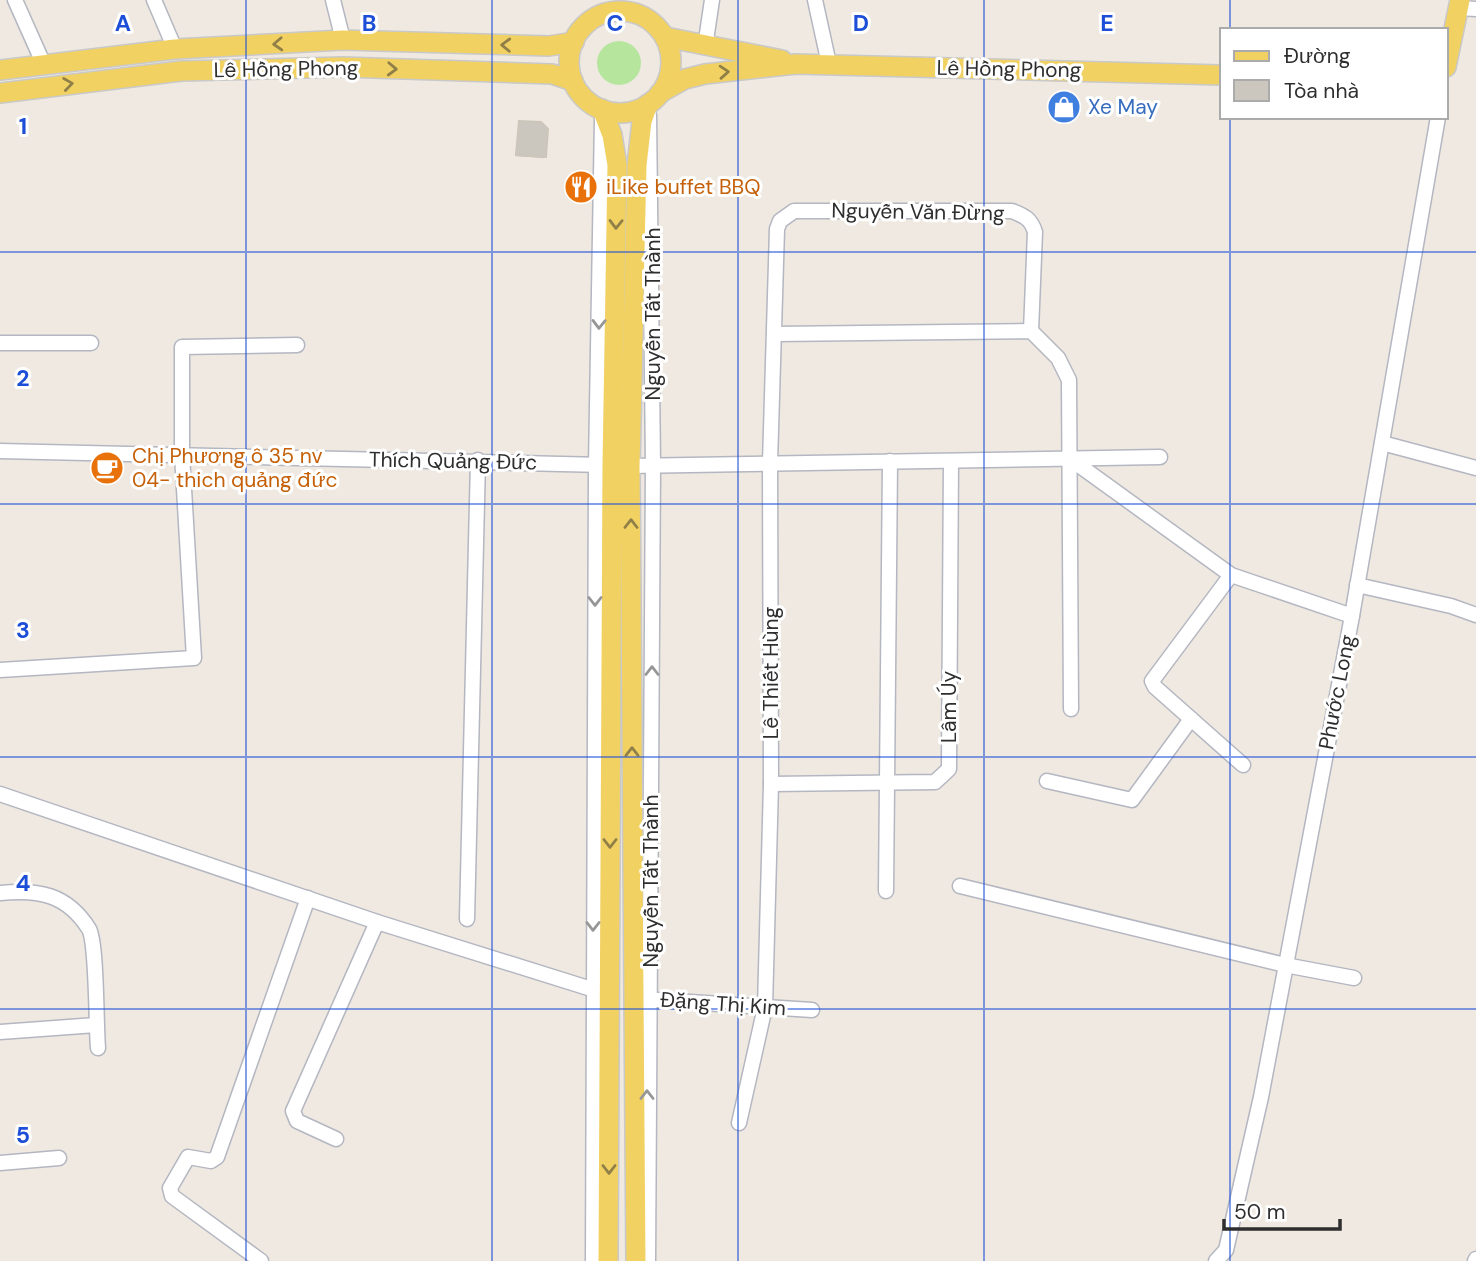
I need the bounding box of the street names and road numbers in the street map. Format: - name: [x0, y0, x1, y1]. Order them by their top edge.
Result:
- street label: Lê Hồng Phong: [213, 54, 359, 84]
- street label: Lê Hồng Phong: [936, 54, 1082, 84]
- street label: Nguyễn Văn Đừng: [831, 196, 1005, 228]
- street label: Nguyễn Tất Thành: [639, 227, 667, 401]
- street label: Thích Quảng Đức: [369, 446, 537, 476]
- street label: Lê Thiết Hùng: [757, 606, 785, 739]
- street label: Phước Long: [1312, 632, 1362, 752]
- street label: Lâm Úy: [935, 671, 963, 743]
- street label: Nguyễn Tất Thành: [637, 794, 665, 968]
- street label: Đặng Thị Kim: [659, 986, 787, 1022]

